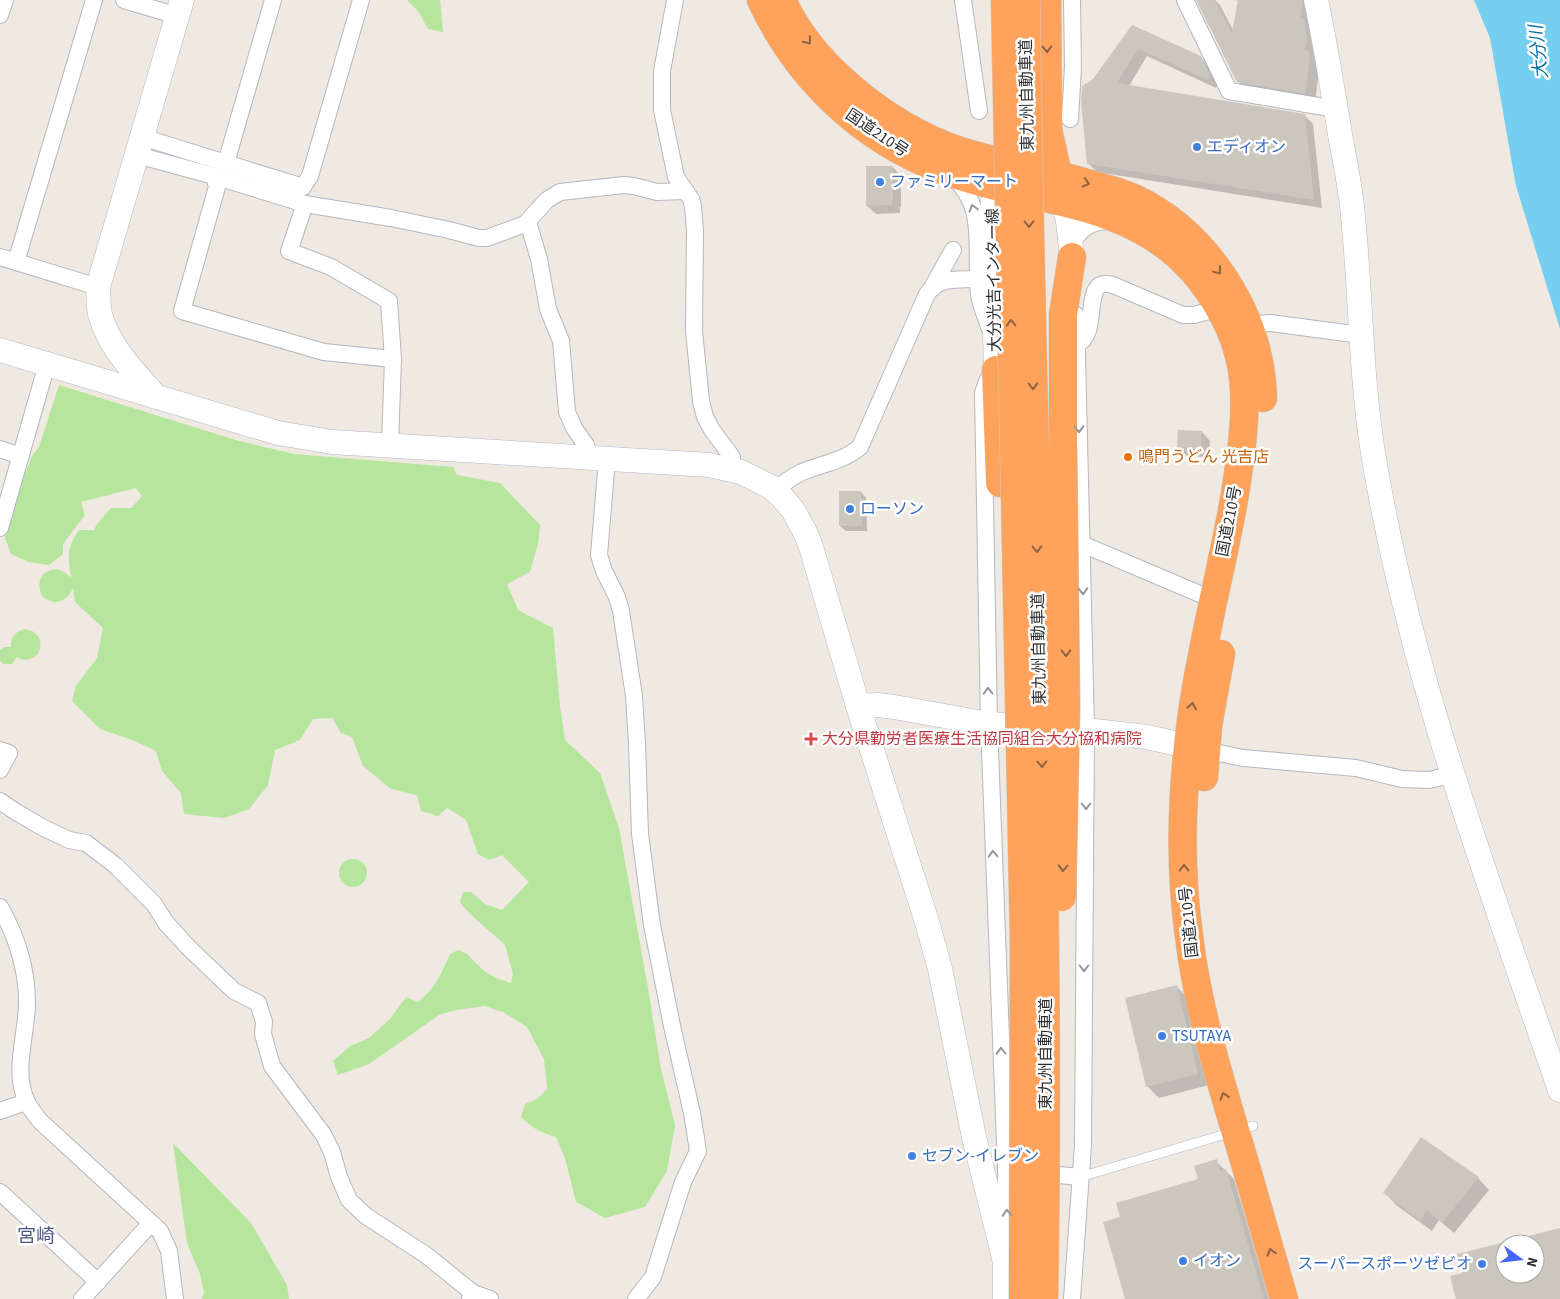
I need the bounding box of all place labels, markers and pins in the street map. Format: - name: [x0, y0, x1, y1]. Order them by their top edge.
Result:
- place label: エディオン: [1207, 136, 1286, 158]
- marker: エディオン: [1191, 141, 1203, 153]
- place label: ファミリーマート: [890, 171, 1018, 193]
- marker: ファミリーマート: [874, 176, 886, 188]
- place label: 鳴門うどん 光吉店: [1138, 446, 1269, 468]
- marker: 鳴門うどん 光吉店: [1122, 451, 1134, 463]
- place label: ローソン: [860, 498, 924, 520]
- marker: ローソン: [844, 503, 856, 515]
- place label: 大分県勤労者医療生活協同組合大分協和病院: [822, 728, 1142, 750]
- marker: 大分県勤労者医療生活協同組合大分協和病院: [804, 732, 818, 746]
- place label: TSUTAYA: [1172, 1025, 1232, 1047]
- marker: TSUTAYA: [1156, 1030, 1168, 1042]
- place label: セブン-イレブン: [922, 1145, 1039, 1167]
- marker: セブン-イレブン: [906, 1150, 918, 1162]
- place label: イオン: [1193, 1250, 1241, 1272]
- place label: スーパースポーツゼビオ: [1297, 1253, 1472, 1275]
- marker: イオン: [1177, 1255, 1189, 1267]
- marker: スーパースポーツゼビオ: [1476, 1258, 1488, 1270]

